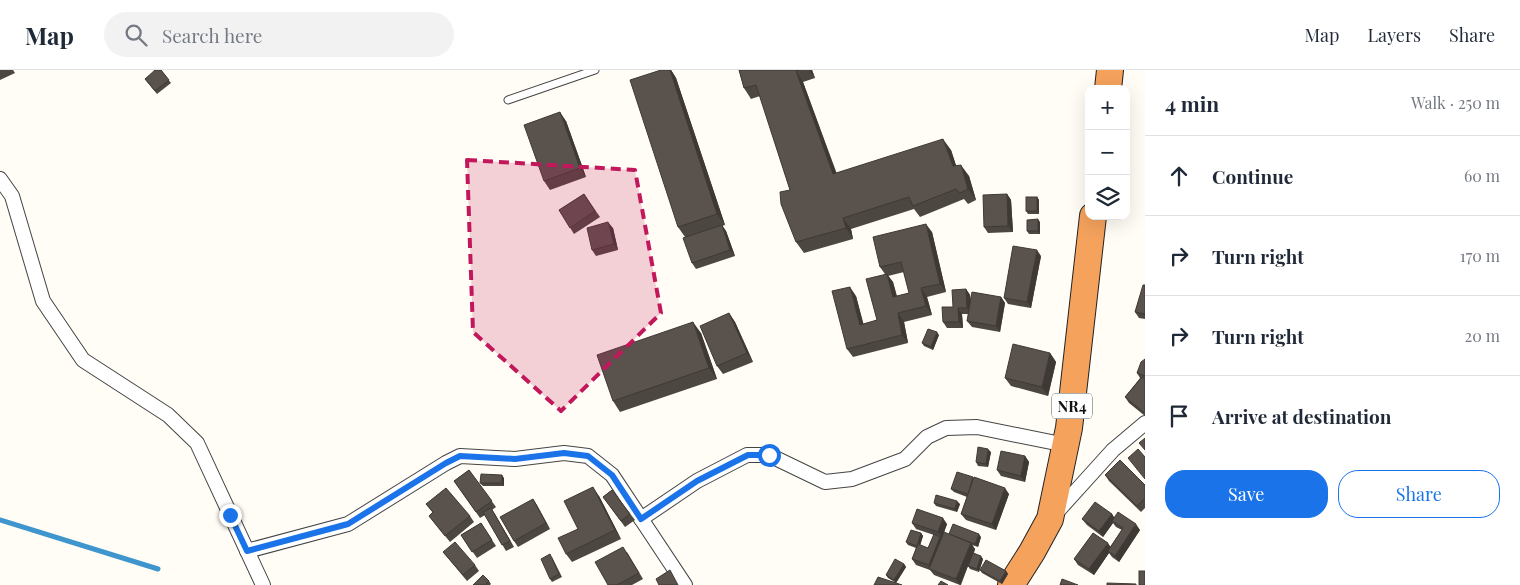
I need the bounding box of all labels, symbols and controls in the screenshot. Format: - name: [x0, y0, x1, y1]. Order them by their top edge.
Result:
- search box: [104, 12, 454, 57]
- text: Map: [25, 19, 74, 51]
- icon: search: [122, 21, 150, 49]
- text: Search here: [162, 22, 262, 48]
- text: Map: [1304, 23, 1339, 47]
- text: Layers: [1367, 23, 1421, 47]
- text: Share: [1449, 23, 1495, 47]
- map controls: [1085, 85, 1130, 220]
- button: +: [1085, 85, 1130, 130]
- text: 4 min: [1165, 89, 1219, 117]
- text: Walk · 250 m: [1411, 92, 1500, 113]
- button: −: [1085, 130, 1130, 175]
- icon: ahead: [1165, 162, 1193, 190]
- text: Continue: [1212, 163, 1293, 189]
- text: 60 m: [1464, 165, 1500, 186]
- button: layers: [1085, 175, 1130, 220]
- icon: right: [1165, 242, 1193, 270]
- text: Turn right: [1212, 243, 1304, 269]
- text: 170 m: [1460, 245, 1500, 266]
- icon: right: [1165, 322, 1193, 350]
- text: Turn right: [1212, 323, 1304, 349]
- text: 20 m: [1465, 325, 1500, 346]
- road number: NR4: [1052, 394, 1092, 418]
- icon: arrive: [1165, 402, 1193, 430]
- text: Arrive at destination: [1212, 403, 1392, 429]
- route start: [758, 444, 781, 467]
- button: Save: [1165, 470, 1328, 518]
- button: Share: [1338, 470, 1500, 518]
- route end: [219, 504, 242, 527]

